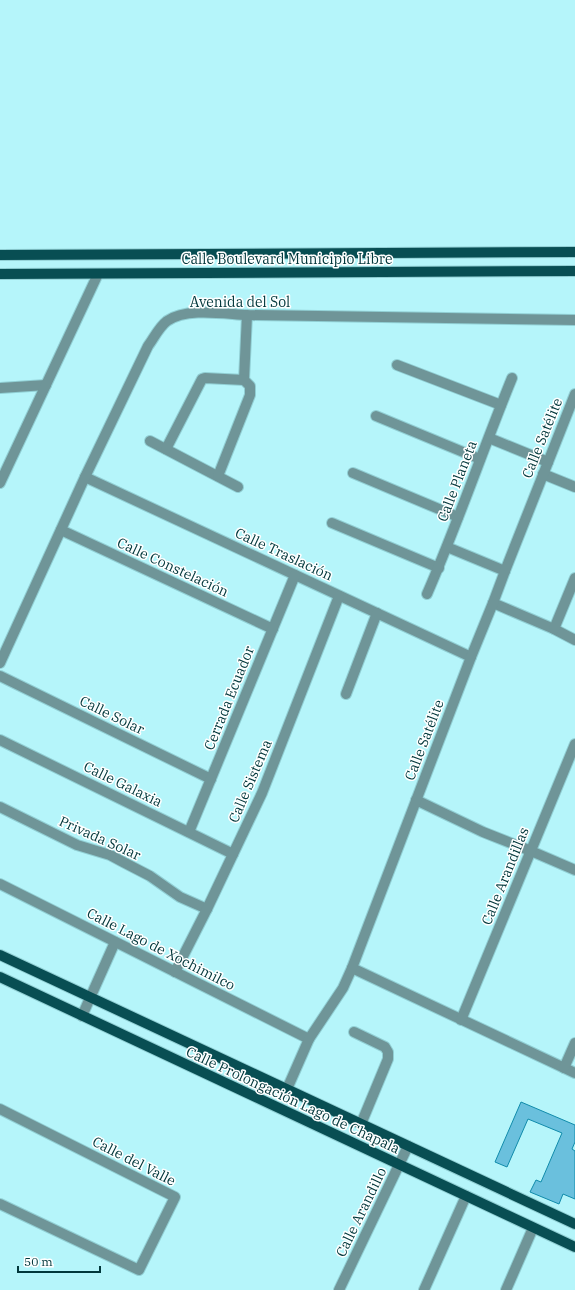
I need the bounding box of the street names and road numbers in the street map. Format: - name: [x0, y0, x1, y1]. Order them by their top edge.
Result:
- street label: Calle Boulevard Municipio Libre: [181, 250, 393, 268]
- street label: Avenida del Sol: [190, 293, 290, 311]
- street label: Calle Satélite: [518, 395, 566, 481]
- street label: Calle Planeta: [433, 438, 481, 524]
- street label: Calle Traslación: [232, 524, 336, 585]
- street label: Calle Constelación: [114, 533, 232, 601]
- street label: Cerrada Ecuador: [200, 642, 258, 753]
- street label: Calle Solar: [77, 692, 148, 739]
- street label: Calle Satélite: [400, 697, 448, 783]
- street label: Calle Sistema: [224, 736, 276, 825]
- street label: Calle Galaxia: [81, 757, 166, 811]
- street label: Privada Solar: [56, 812, 144, 864]
- street label: Calle Arandillas: [477, 824, 533, 928]
- street label: Calle Lago de Xochimilco: [84, 904, 238, 994]
- street label: Calle Prolongación Lago de Chapala: [183, 1042, 403, 1158]
- street label: Calle del Valle: [89, 1132, 179, 1190]
- street label: Calle Arandillo: [332, 1164, 390, 1260]

